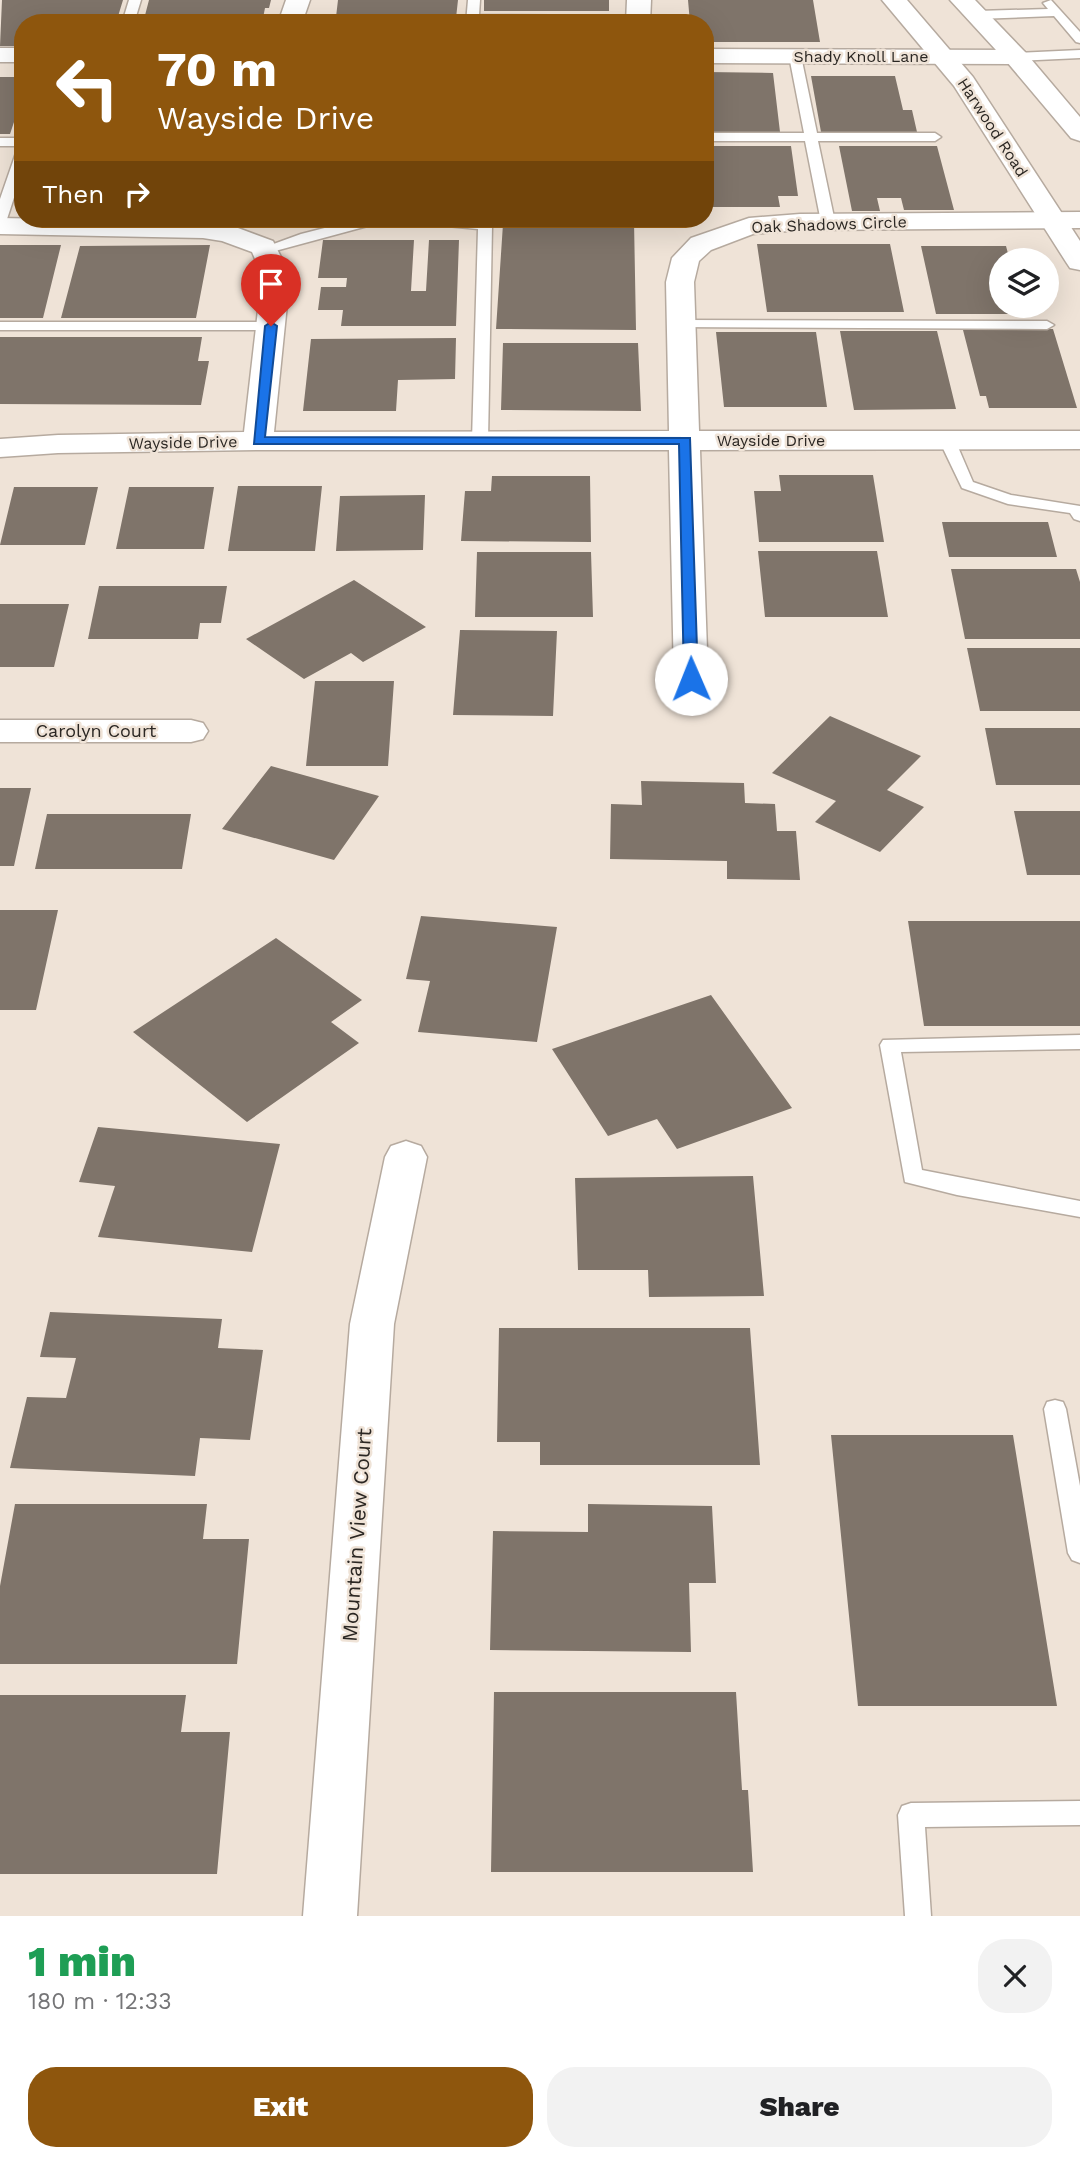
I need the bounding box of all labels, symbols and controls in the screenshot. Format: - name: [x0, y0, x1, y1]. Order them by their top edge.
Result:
- text: 70 m: [157, 40, 277, 98]
- icon: left: [42, 42, 133, 133]
- street label: Shady Knoll Lane: [793, 47, 929, 66]
- street label: Harwood Road: [954, 74, 1032, 180]
- text: Wayside Drive: [157, 99, 374, 137]
- icon: right: [118, 175, 156, 213]
- text: Then: [42, 179, 104, 209]
- street label: Oak Shadows Circle: [751, 212, 907, 237]
- map controls: [989, 248, 1059, 318]
- button: layers: [989, 248, 1059, 318]
- pin: [241, 254, 301, 326]
- icon: arrive: [252, 265, 290, 303]
- street label: Wayside Drive: [717, 431, 825, 450]
- street label: Wayside Drive: [129, 432, 237, 453]
- position arrow: [654, 642, 728, 716]
- street label: Carolyn Court: [36, 720, 157, 741]
- street label: Mountain View Court: [337, 1427, 376, 1643]
- text: 1 min: [28, 1937, 136, 1986]
- button: close: [978, 1939, 1052, 2013]
- text: 180 m · 12:33: [28, 1988, 172, 2015]
- button: Exit: [28, 2067, 533, 2147]
- button: Share: [547, 2067, 1052, 2147]

